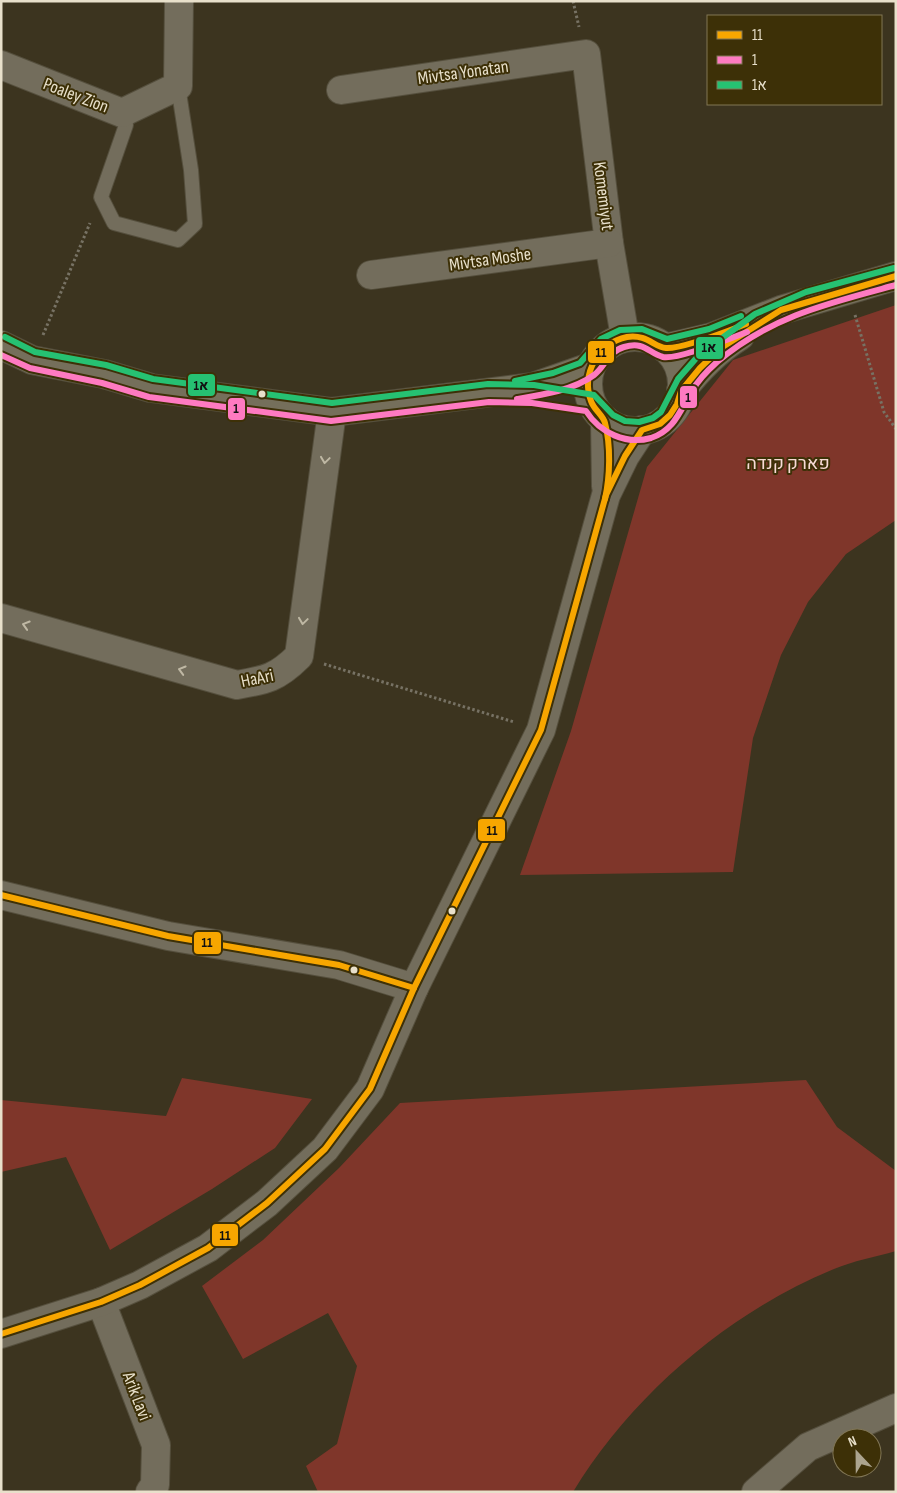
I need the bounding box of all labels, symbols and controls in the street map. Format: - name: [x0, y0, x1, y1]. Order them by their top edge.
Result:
- legend: [707, 15, 882, 105]
- text: 11: [752, 26, 763, 45]
- text: 1: [752, 51, 758, 70]
- street label: Mivtsa Yonatan: [416, 56, 510, 89]
- street label: Poaley Zion: [40, 73, 111, 117]
- text: 1א: [752, 76, 767, 95]
- street label: Komemiyut: [589, 161, 618, 232]
- street label: Mivtsa Moshe: [448, 243, 532, 276]
- line badge: 1א: [695, 336, 724, 360]
- text: 1א: [702, 339, 716, 356]
- line badge: 11: [587, 340, 615, 364]
- text: 11: [596, 344, 607, 361]
- line badge: 1א: [187, 373, 216, 397]
- text: 1א: [194, 377, 208, 394]
- line badge: 1: [679, 385, 698, 409]
- unlabelled marker: [257, 389, 267, 399]
- text: 1: [685, 389, 691, 406]
- line badge: 1: [227, 397, 246, 421]
- text: 1: [233, 400, 239, 417]
- park label: פארק קנדה: [746, 453, 830, 474]
- one-way arrow: [320, 456, 331, 464]
- one-way arrow: [298, 617, 309, 625]
- one-way arrow: [22, 621, 31, 631]
- one-way arrow: [179, 665, 187, 675]
- street label: HaAri: [239, 665, 275, 692]
- line badge: 11: [477, 818, 506, 842]
- text: 11: [487, 822, 498, 839]
- unlabelled marker: [447, 906, 457, 916]
- line badge: 11: [193, 931, 222, 955]
- text: 11: [202, 934, 213, 951]
- unlabelled marker: [349, 965, 359, 975]
- line badge: 11: [211, 1223, 239, 1247]
- text: 11: [220, 1227, 231, 1244]
- street label: Arik Lavi: [117, 1368, 155, 1423]
- north arrow: [832, 1428, 882, 1478]
- text: N: [846, 1432, 859, 1451]

